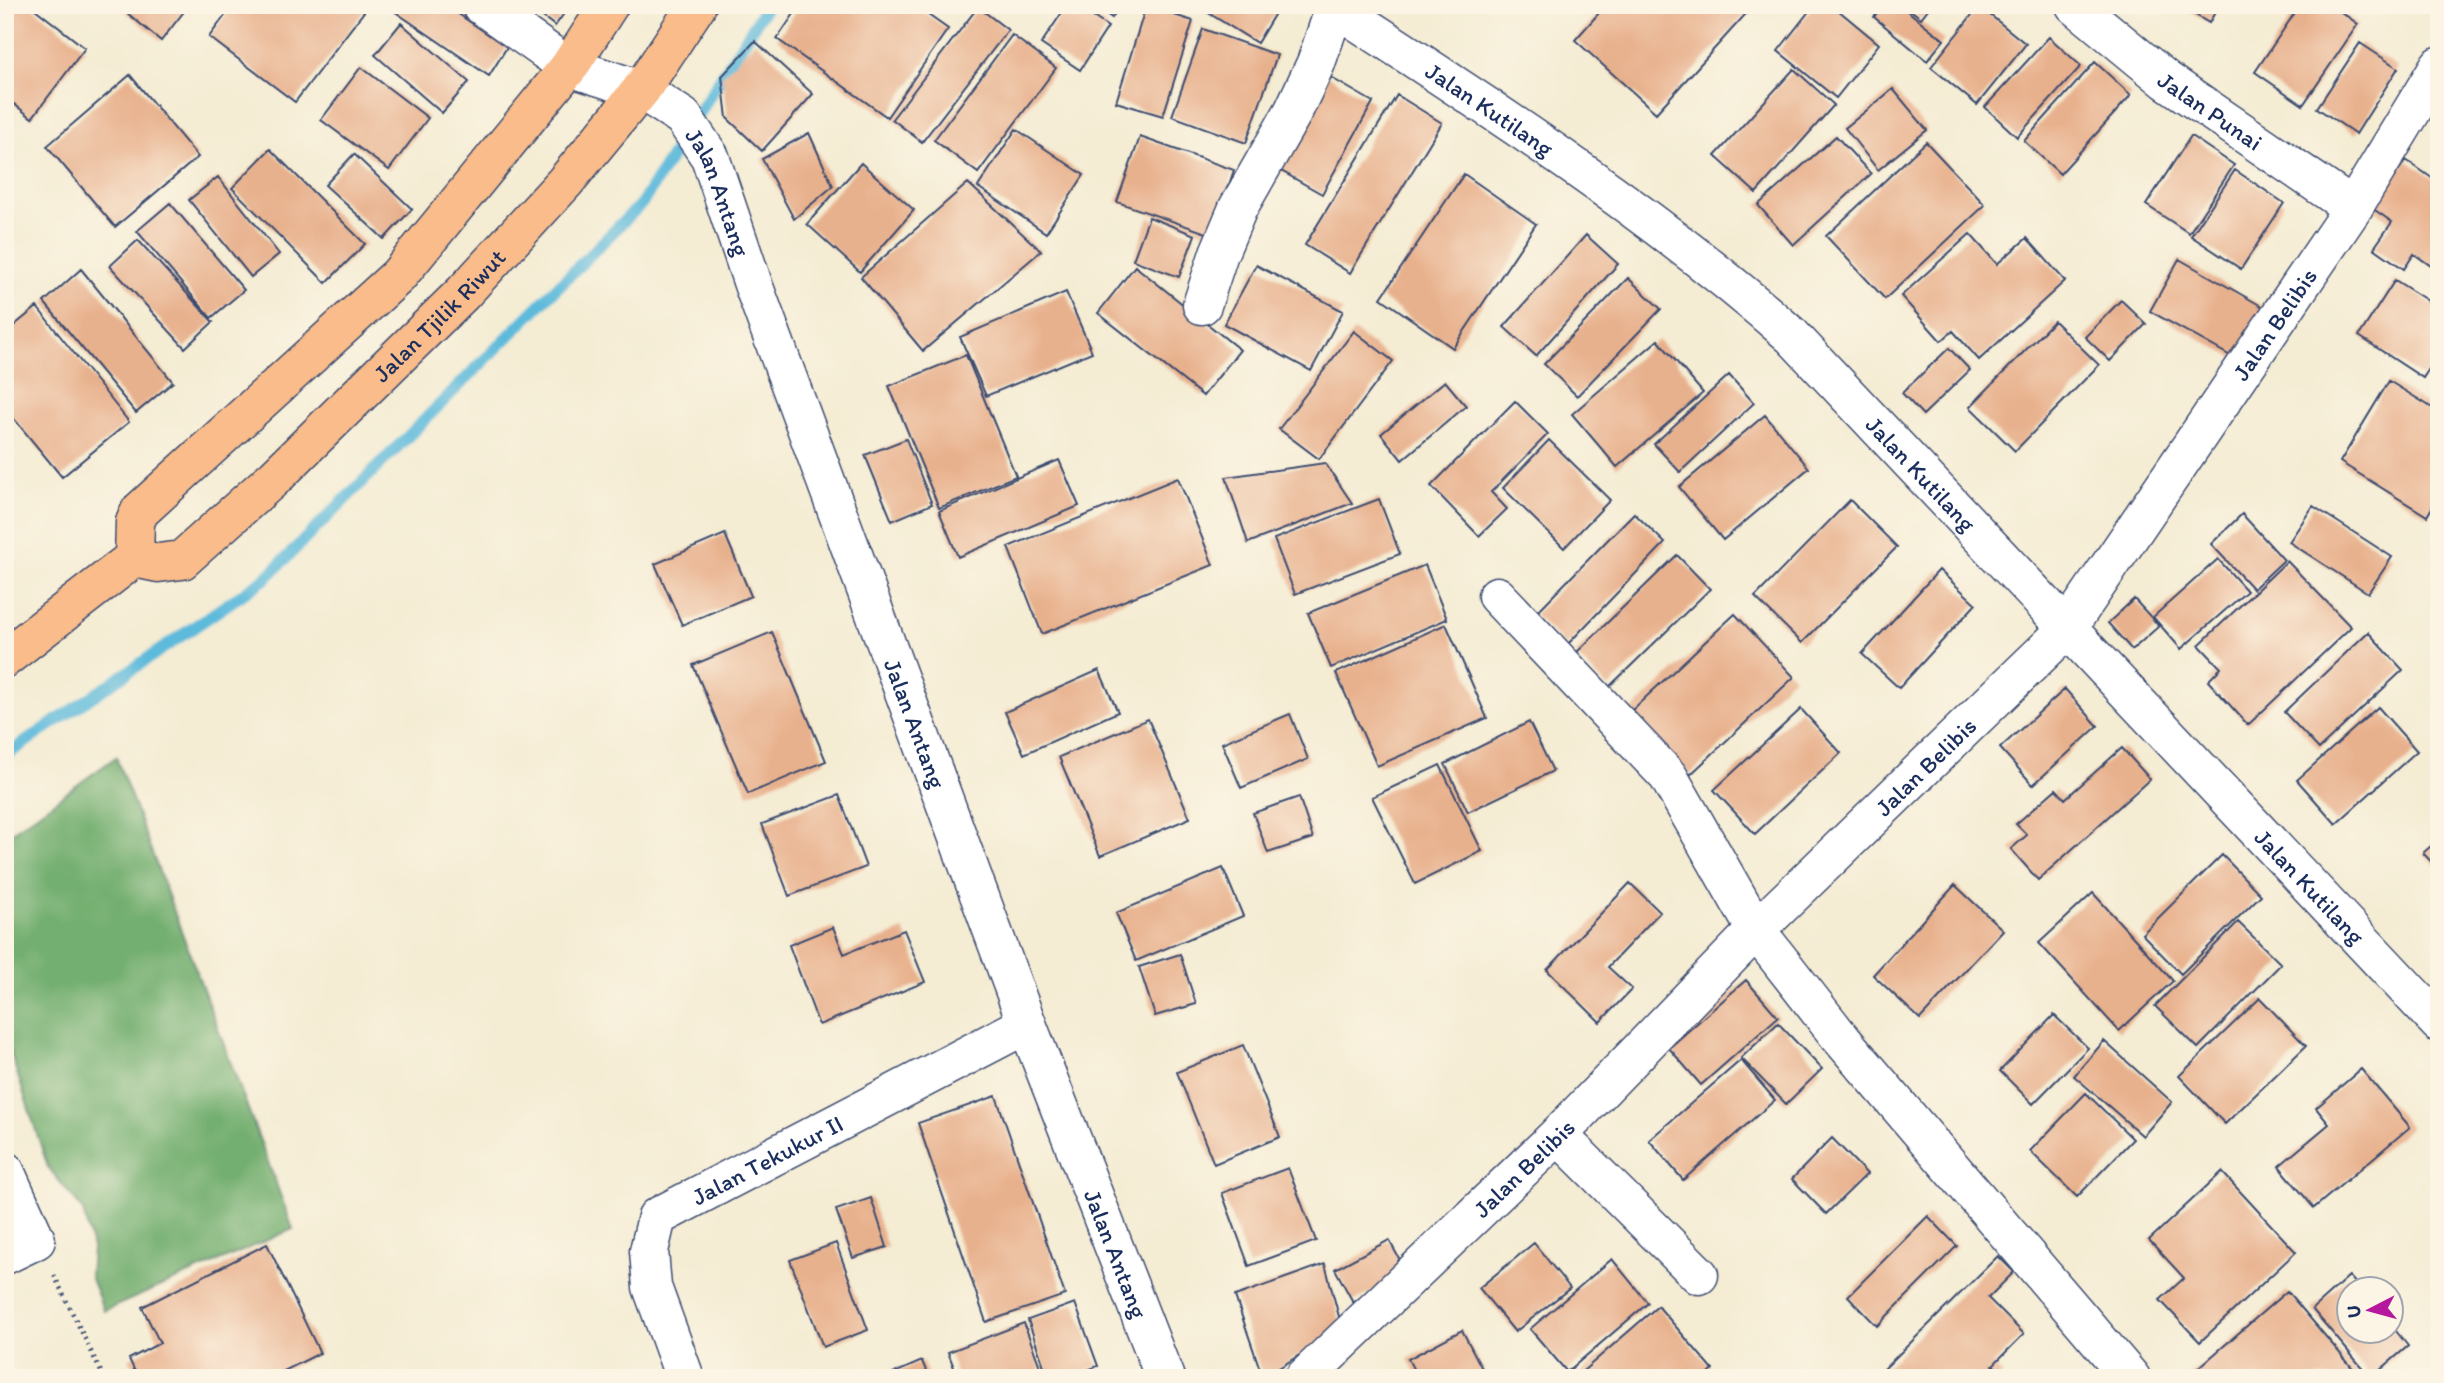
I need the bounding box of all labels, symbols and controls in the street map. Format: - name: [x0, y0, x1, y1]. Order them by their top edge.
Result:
- street label: Jalan Kutilang: [1421, 56, 1560, 163]
- street label: Jalan Punai: [2152, 65, 2268, 156]
- street label: Jalan Antang: [680, 122, 757, 260]
- street label: Jalan Tjilik Riwut: [367, 242, 511, 388]
- street label: Jalan Belibis: [2226, 262, 2323, 386]
- street label: Jalan Kutilang: [1860, 410, 1983, 538]
- street label: Jalan Antang: [878, 654, 953, 793]
- street label: Jalan Belibis: [1869, 711, 1982, 822]
- street label: Jalan Kutilang: [2249, 822, 2372, 950]
- street label: Jalan Tekukur II: [687, 1108, 848, 1211]
- street label: Jalan Belibis: [1467, 1113, 1580, 1223]
- street label: Jalan Antang: [1078, 1185, 1155, 1323]
- north arrow: [2336, 1274, 2406, 1344]
- text: U: [2341, 1304, 2366, 1319]

